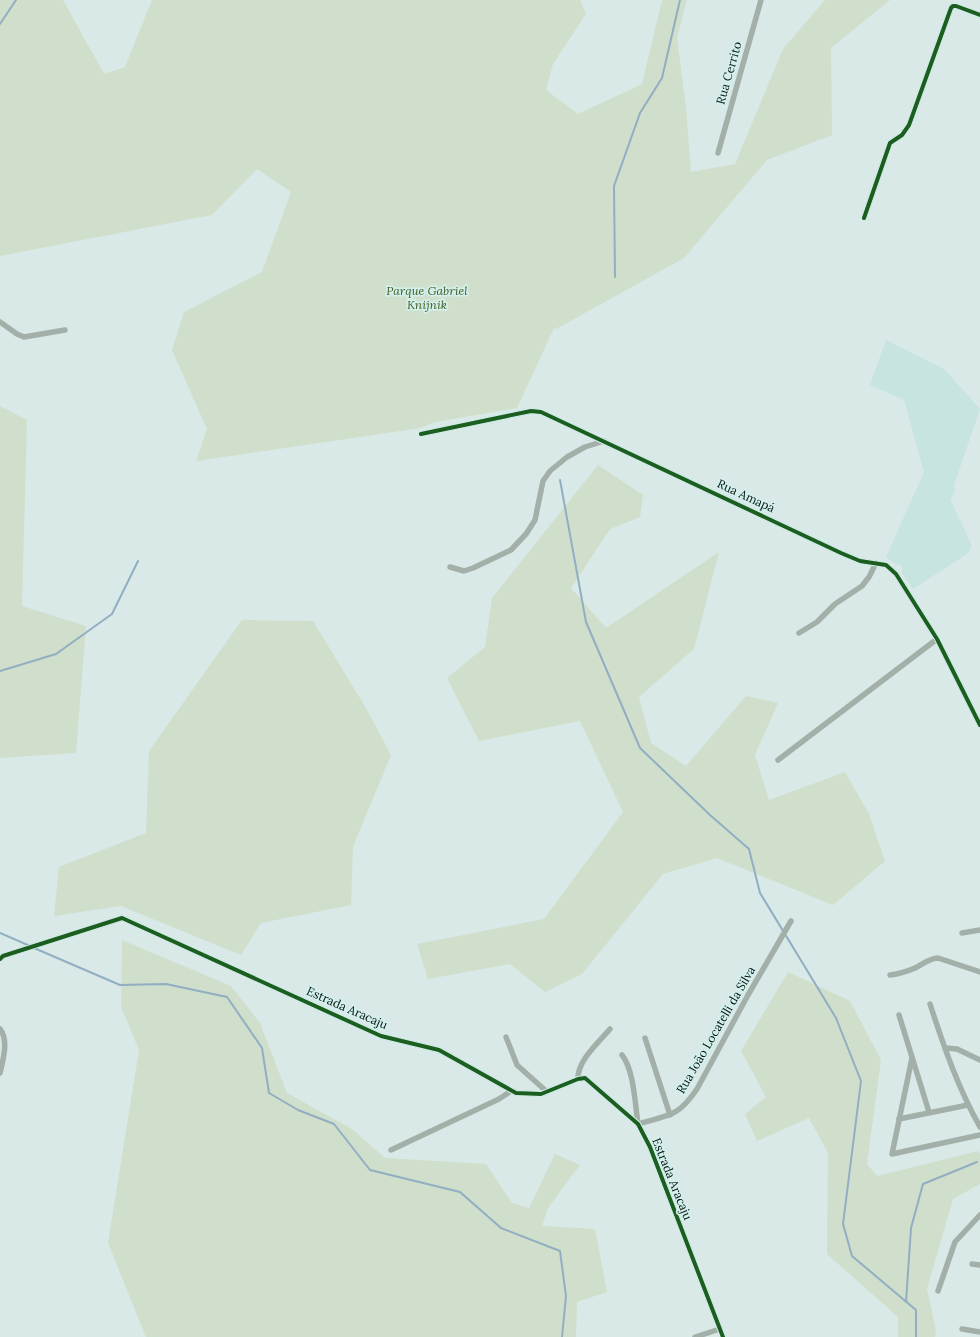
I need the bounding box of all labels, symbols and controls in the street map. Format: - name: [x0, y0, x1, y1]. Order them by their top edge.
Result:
- street label: Rua Cerrito: [712, 40, 745, 106]
- park label: Parque Gabriel Knijnik: [386, 283, 468, 312]
- street label: Rua Amapá: [715, 476, 777, 515]
- street label: Rua João Locatelli da Silva: [673, 963, 758, 1096]
- street label: Estrada Aracaju: [304, 983, 390, 1032]
- street label: Estrada Aracaju: [649, 1136, 696, 1222]

